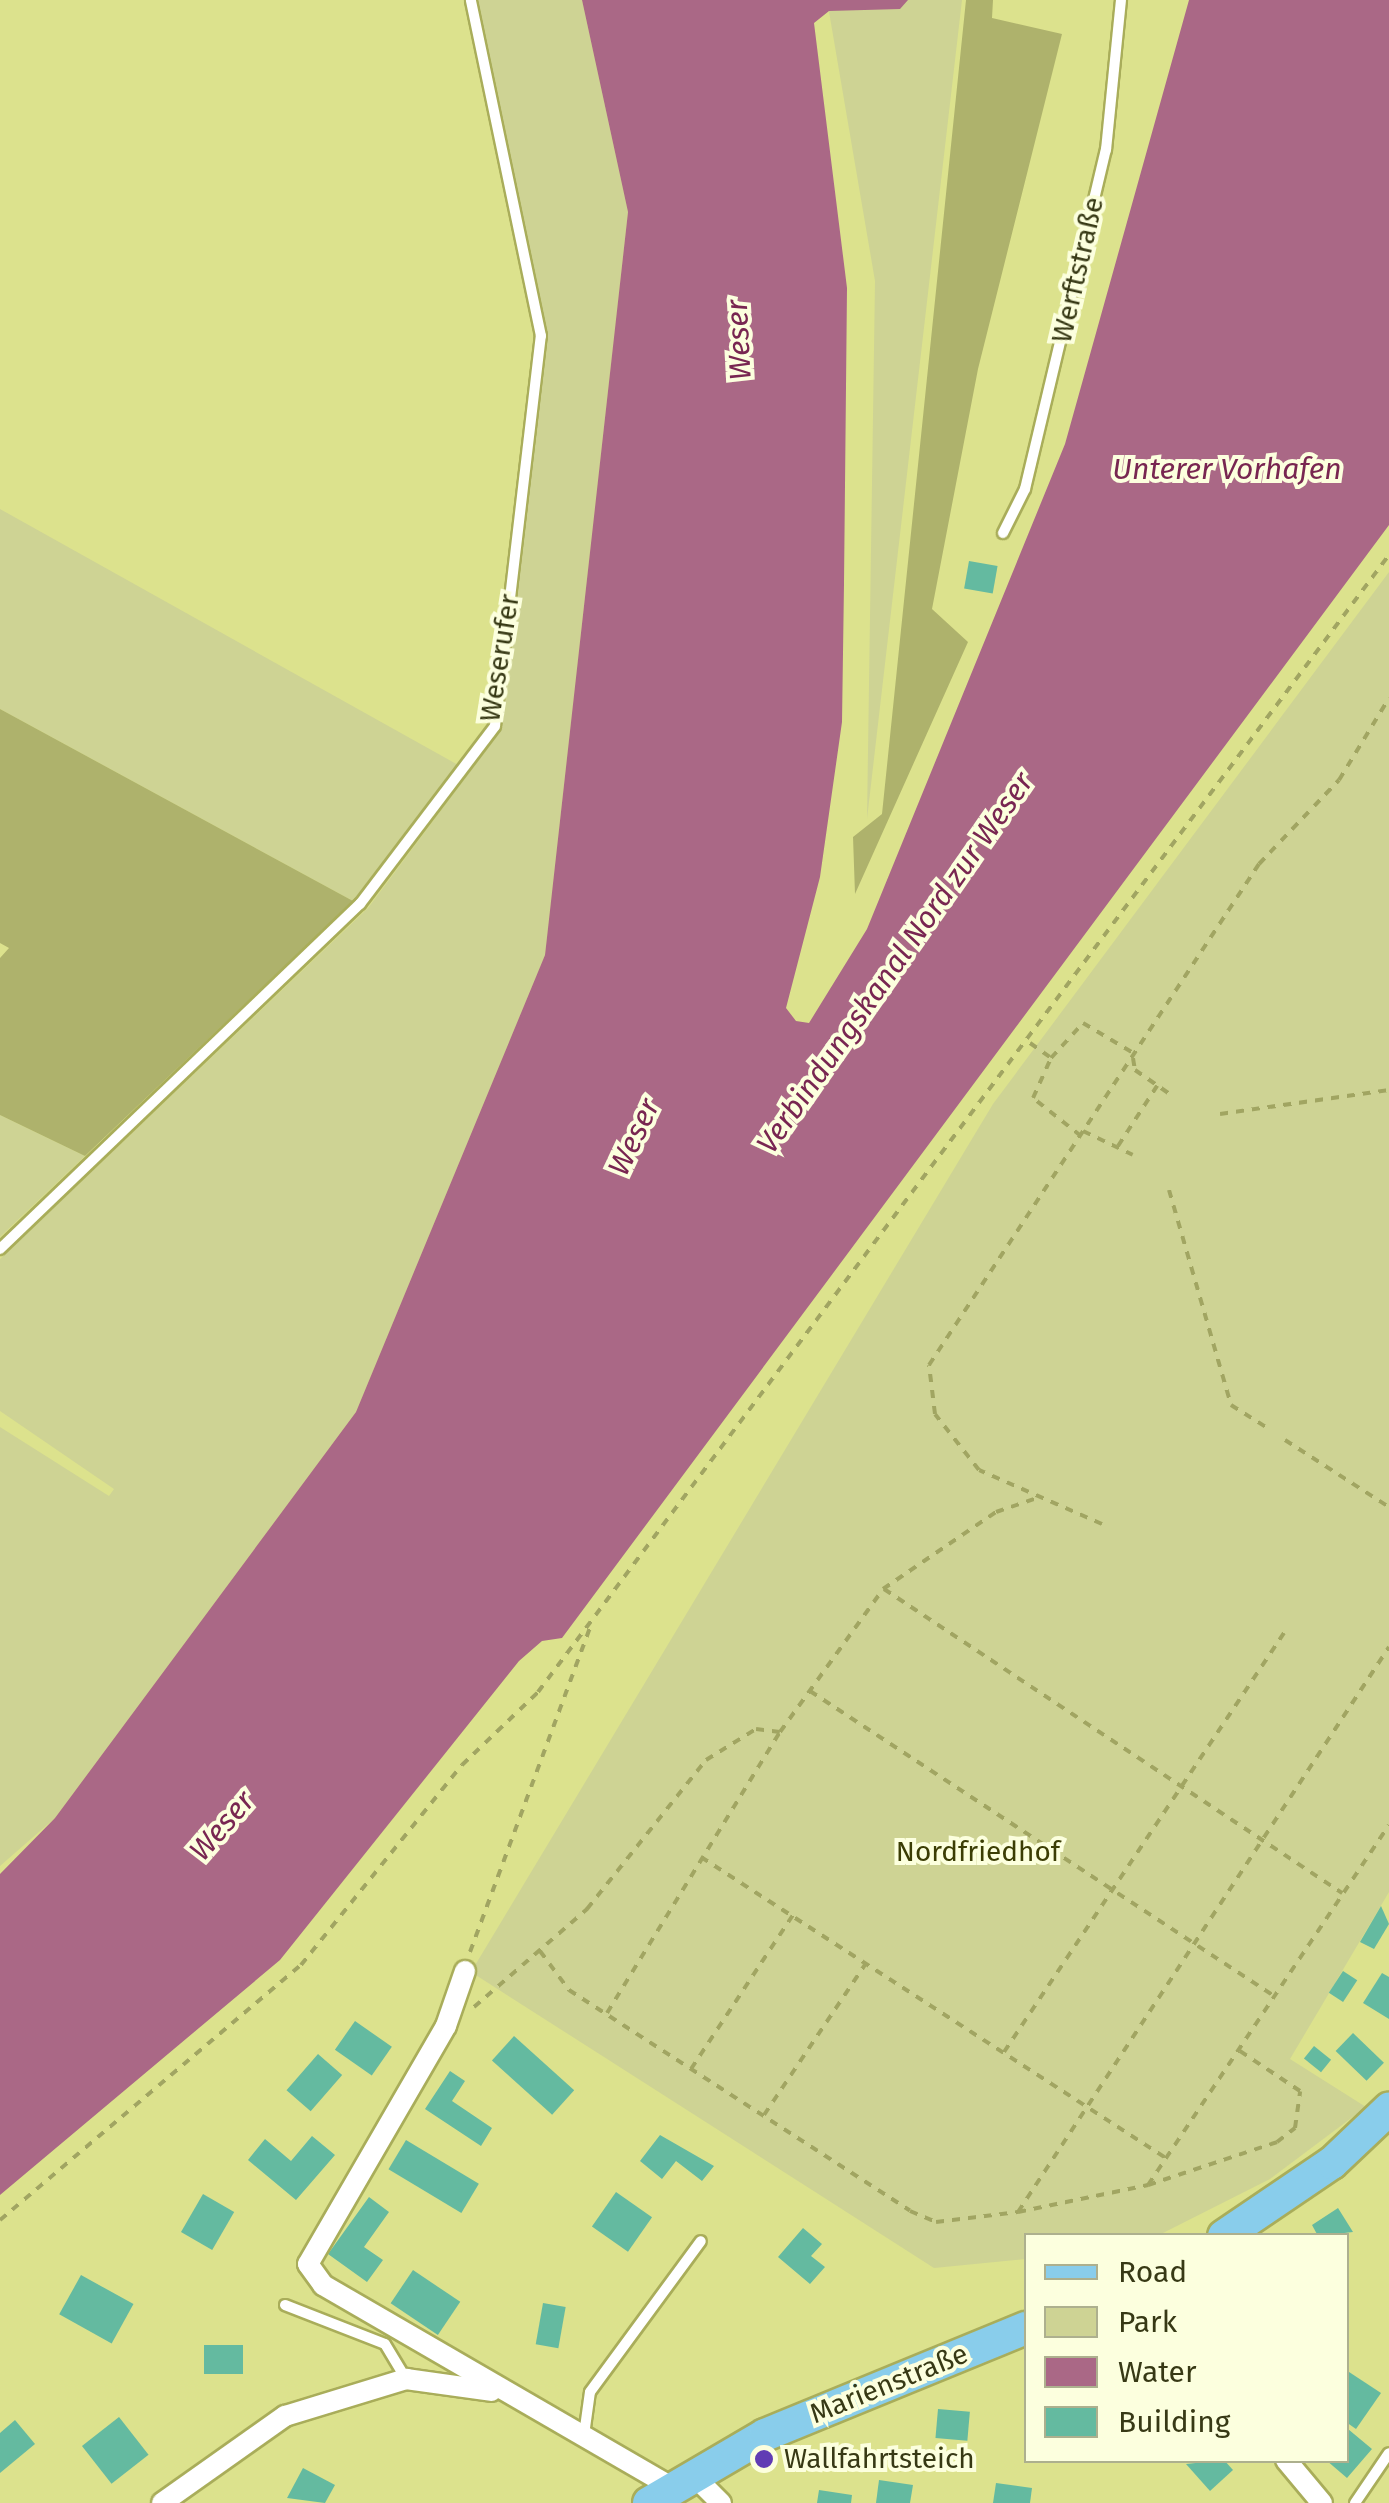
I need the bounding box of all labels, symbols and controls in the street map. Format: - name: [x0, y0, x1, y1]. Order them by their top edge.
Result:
- street label: Werftstraße: [1045, 194, 1111, 346]
- water label: Weser: [719, 299, 759, 381]
- water label: Unterer Vorhafen: [1112, 451, 1342, 487]
- street label: Weserufer: [473, 592, 527, 724]
- water label: Verbindungskanal Nord zur Weser: [749, 766, 1041, 1160]
- water label: Weser: [601, 1093, 667, 1181]
- water label: Weser: [182, 1784, 262, 1868]
- park label: Nordfriedhof: [896, 1835, 1060, 1869]
- legend: [1024, 2233, 1349, 2463]
- text: Road: [1118, 2254, 1187, 2290]
- text: Park: [1118, 2304, 1177, 2340]
- street label: Marienstraße: [805, 2337, 973, 2431]
- text: Water: [1118, 2354, 1197, 2390]
- text: Building: [1118, 2404, 1230, 2440]
- place label: Wallfahrtsteich: [784, 2442, 975, 2476]
- marker: Wallfahrtsteich: [753, 2448, 775, 2470]

